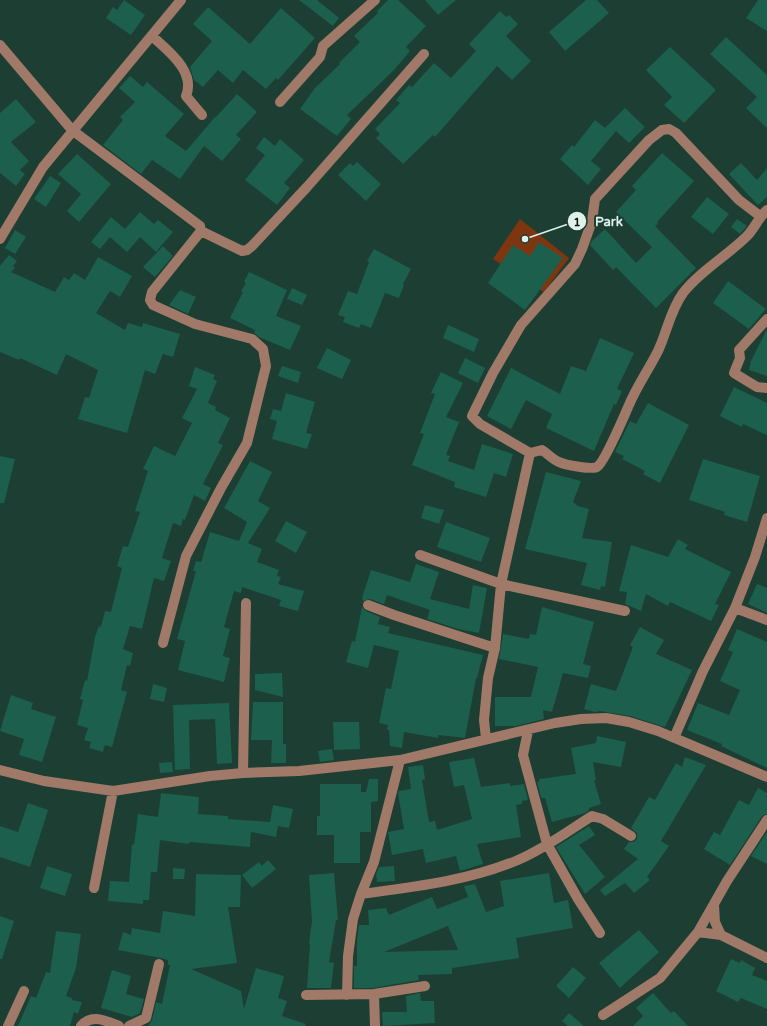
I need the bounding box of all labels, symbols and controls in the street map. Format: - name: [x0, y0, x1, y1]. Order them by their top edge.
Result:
- callout: Park: [567, 209, 631, 234]
- text: Park: [595, 214, 623, 230]
- text: 1: [573, 215, 581, 229]

